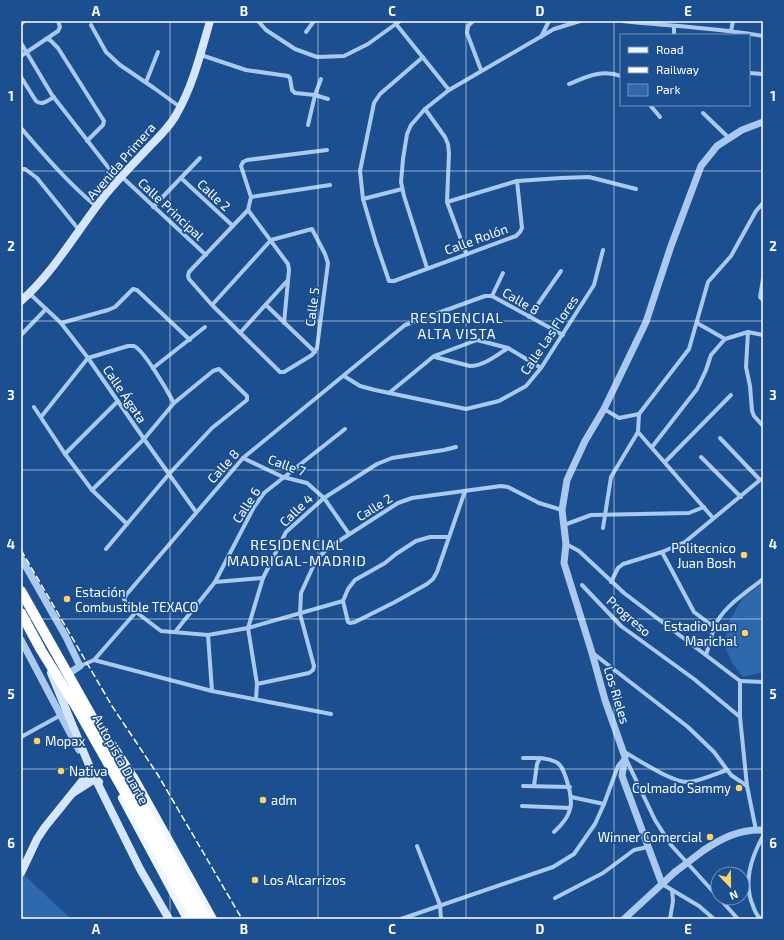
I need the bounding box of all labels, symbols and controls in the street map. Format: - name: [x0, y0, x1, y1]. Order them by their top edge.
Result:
- text: A: [92, 3, 101, 19]
- text: B: [240, 3, 248, 19]
- text: C: [388, 3, 396, 19]
- text: D: [536, 3, 545, 19]
- text: E: [684, 3, 692, 19]
- legend: [620, 34, 750, 106]
- text: Road: [656, 42, 684, 56]
- text: Railway: [656, 62, 700, 76]
- text: Park: [656, 82, 681, 96]
- text: 1: [8, 88, 14, 104]
- text: 1: [770, 88, 776, 104]
- street label: Avenida Primera: [83, 119, 159, 203]
- street label: Calle Principal: [135, 175, 207, 244]
- street label: Calle 2: [194, 176, 234, 214]
- street label: Calle Rolón: [442, 220, 510, 258]
- text: 2: [7, 238, 15, 254]
- text: 2: [769, 238, 777, 254]
- street label: Calle 8: [500, 284, 542, 318]
- street label: Calle 5: [302, 287, 322, 327]
- street label: Calle Las Flores: [517, 292, 581, 378]
- district label: RESIDENCIAL ALTA VISTA: [410, 309, 504, 342]
- street label: Calle Ágata: [100, 361, 151, 426]
- text: 3: [7, 387, 15, 403]
- text: 3: [769, 387, 777, 403]
- street label: Calle 8: [204, 446, 242, 486]
- street label: Calle 7: [266, 451, 308, 479]
- street label: Calle 6: [229, 484, 263, 526]
- street label: Calle 4: [276, 490, 316, 530]
- street label: Calle 2: [353, 490, 395, 524]
- text: 4: [7, 536, 15, 552]
- district label: RESIDENCIAL MADRIGAL-MADRID: [227, 536, 367, 569]
- text: 4: [769, 536, 777, 552]
- place label: Politecnico Juan Bosh: [671, 540, 736, 571]
- marker: Politecnico Juan Bosh: [739, 550, 749, 560]
- place label: Estación Combustible TEXACO: [75, 584, 198, 615]
- street label: Progreso: [604, 592, 654, 640]
- marker: Estación Combustible TEXACO: [62, 594, 72, 604]
- place label: Estadio Juan Marichal: [664, 618, 737, 649]
- marker: Estadio Juan Marichal: [740, 628, 750, 638]
- street label: Los Rieles: [601, 664, 633, 726]
- text: 5: [7, 686, 15, 702]
- text: 5: [769, 686, 777, 702]
- street label: Autopista Duarte: [90, 711, 152, 807]
- place label: Mopax: [45, 733, 85, 749]
- marker: Mopax: [32, 736, 42, 746]
- place label: Nativa: [69, 763, 107, 779]
- marker: Nativa: [56, 766, 66, 776]
- place label: Colmado Sammy: [632, 780, 731, 796]
- marker: Colmado Sammy: [734, 783, 744, 793]
- place label: adm: [271, 792, 297, 808]
- marker: adm: [258, 795, 268, 805]
- place label: Winner Comercial: [598, 829, 702, 845]
- marker: Winner Comercial: [705, 832, 715, 842]
- text: 6: [7, 835, 15, 851]
- text: 6: [769, 835, 777, 851]
- north arrow: [710, 866, 750, 906]
- place label: Los Alcarrizos: [263, 872, 346, 888]
- marker: Los Alcarrizos: [250, 875, 260, 885]
- text: N: [728, 888, 740, 903]
- text: A: [92, 921, 101, 937]
- text: B: [240, 921, 248, 937]
- text: C: [388, 921, 396, 937]
- text: D: [536, 921, 545, 937]
- text: E: [684, 921, 692, 937]

